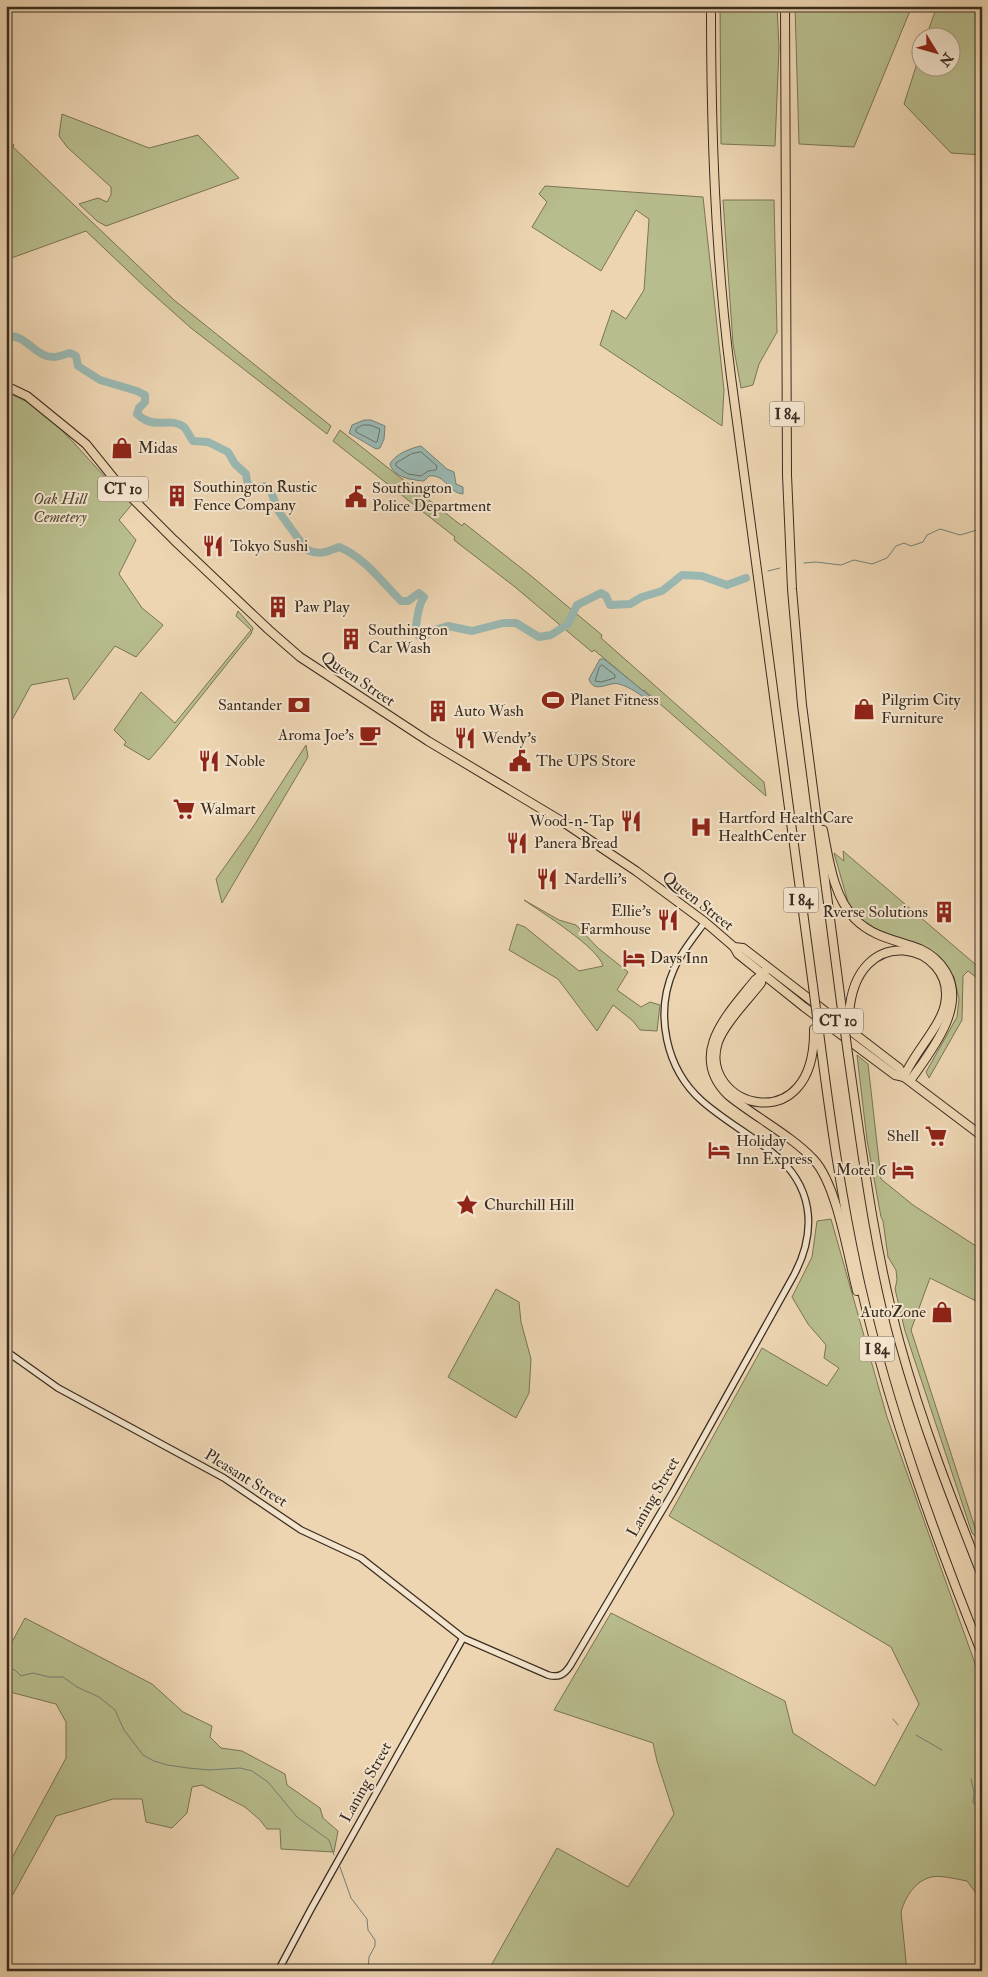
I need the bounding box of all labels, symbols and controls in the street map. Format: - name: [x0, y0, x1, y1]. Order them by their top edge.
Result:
- north arrow: [910, 28, 960, 78]
- text: N: [935, 49, 957, 70]
- road number: I 84: [770, 402, 804, 426]
- shop icon: Midas: [109, 435, 135, 461]
- place label: Midas: [138, 438, 178, 458]
- road number: CT 10: [98, 476, 148, 502]
- place label: Southington Rustic Fence Company: [193, 477, 318, 516]
- place label: Southington Police Department: [372, 478, 491, 517]
- building icon: Southington Rustic Fence Company: [164, 483, 190, 509]
- public building icon: Southington Police Department: [343, 484, 369, 510]
- park label: Oak Hill Cemetery: [33, 489, 88, 527]
- restaurant icon: Tokyo Sushi: [200, 533, 226, 559]
- place label: Tokyo Sushi: [230, 536, 308, 556]
- building icon: Paw Play: [265, 594, 291, 620]
- place label: Paw Play: [294, 597, 351, 617]
- place label: Southington Car Wash: [368, 620, 448, 658]
- building icon: Southington Car Wash: [338, 626, 364, 652]
- street label: Queen Street: [317, 647, 399, 711]
- sports icon: Planet Fitness: [540, 687, 566, 713]
- place label: Planet Fitness: [570, 690, 659, 710]
- place label: Pilgrim City Furniture: [881, 690, 961, 728]
- bank icon: Santander: [286, 692, 312, 718]
- place label: Santander: [218, 695, 282, 715]
- shop icon: Pilgrim City Furniture: [851, 696, 877, 722]
- building icon: Auto Wash: [425, 698, 451, 724]
- place label: Auto Wash: [453, 701, 524, 721]
- cafe icon: Aroma Joe's: [357, 722, 383, 748]
- place label: Aroma Joe's: [277, 725, 354, 746]
- restaurant icon: Wendy's: [452, 725, 478, 751]
- place label: Wendy's: [481, 728, 536, 748]
- restaurant icon: Noble: [196, 748, 222, 774]
- public building icon: The UPS Store: [507, 748, 533, 774]
- place label: Noble: [225, 751, 265, 771]
- place label: The UPS Store: [536, 751, 636, 771]
- supermarket icon: Walmart: [171, 796, 197, 822]
- place label: Walmart: [199, 799, 256, 819]
- restaurant icon: Wood-n-Tap: [618, 808, 644, 834]
- place label: Hartford HealthCare HealthCenter: [718, 808, 854, 846]
- place label: Wood-n-Tap: [528, 811, 614, 832]
- hospital icon: Hartford HealthCare HealthCenter: [688, 814, 714, 840]
- restaurant icon: Panera Bread: [504, 830, 530, 856]
- place label: Panera Bread: [534, 833, 618, 853]
- restaurant icon: Nardelli's: [534, 866, 560, 892]
- street label: Queen Street: [658, 867, 738, 935]
- place label: Nardelli's: [564, 869, 627, 889]
- road number: I 84: [784, 888, 818, 912]
- building icon: Rverse Solutions: [931, 899, 957, 925]
- place label: Ellie's Farmhouse: [580, 901, 651, 939]
- place label: Rverse Solutions: [822, 902, 928, 922]
- restaurant icon: Ellie's Farmhouse: [655, 907, 681, 933]
- hotel icon: Days Inn: [621, 945, 647, 971]
- place label: Days Inn: [650, 948, 708, 968]
- road number: CT 10: [813, 1008, 863, 1034]
- supermarket icon: Shell: [923, 1123, 949, 1149]
- place label: Shell: [887, 1126, 919, 1146]
- place label: Holiday Inn Express: [736, 1131, 813, 1170]
- hotel icon: Holiday Inn Express: [706, 1137, 732, 1163]
- hotel icon: Motel 6: [890, 1157, 916, 1183]
- place label: Motel 6: [836, 1160, 887, 1180]
- place icon: Churchill Hill: [454, 1192, 480, 1218]
- place label: Churchill Hill: [484, 1195, 574, 1215]
- shop icon: AutoZone: [929, 1299, 955, 1325]
- place label: AutoZone: [860, 1302, 926, 1322]
- road number: I 84: [860, 1336, 894, 1362]
- street label: Pleasant Street: [201, 1445, 291, 1511]
- street label: Laning Street: [622, 1454, 684, 1540]
- street label: Laning Street: [336, 1738, 396, 1826]

